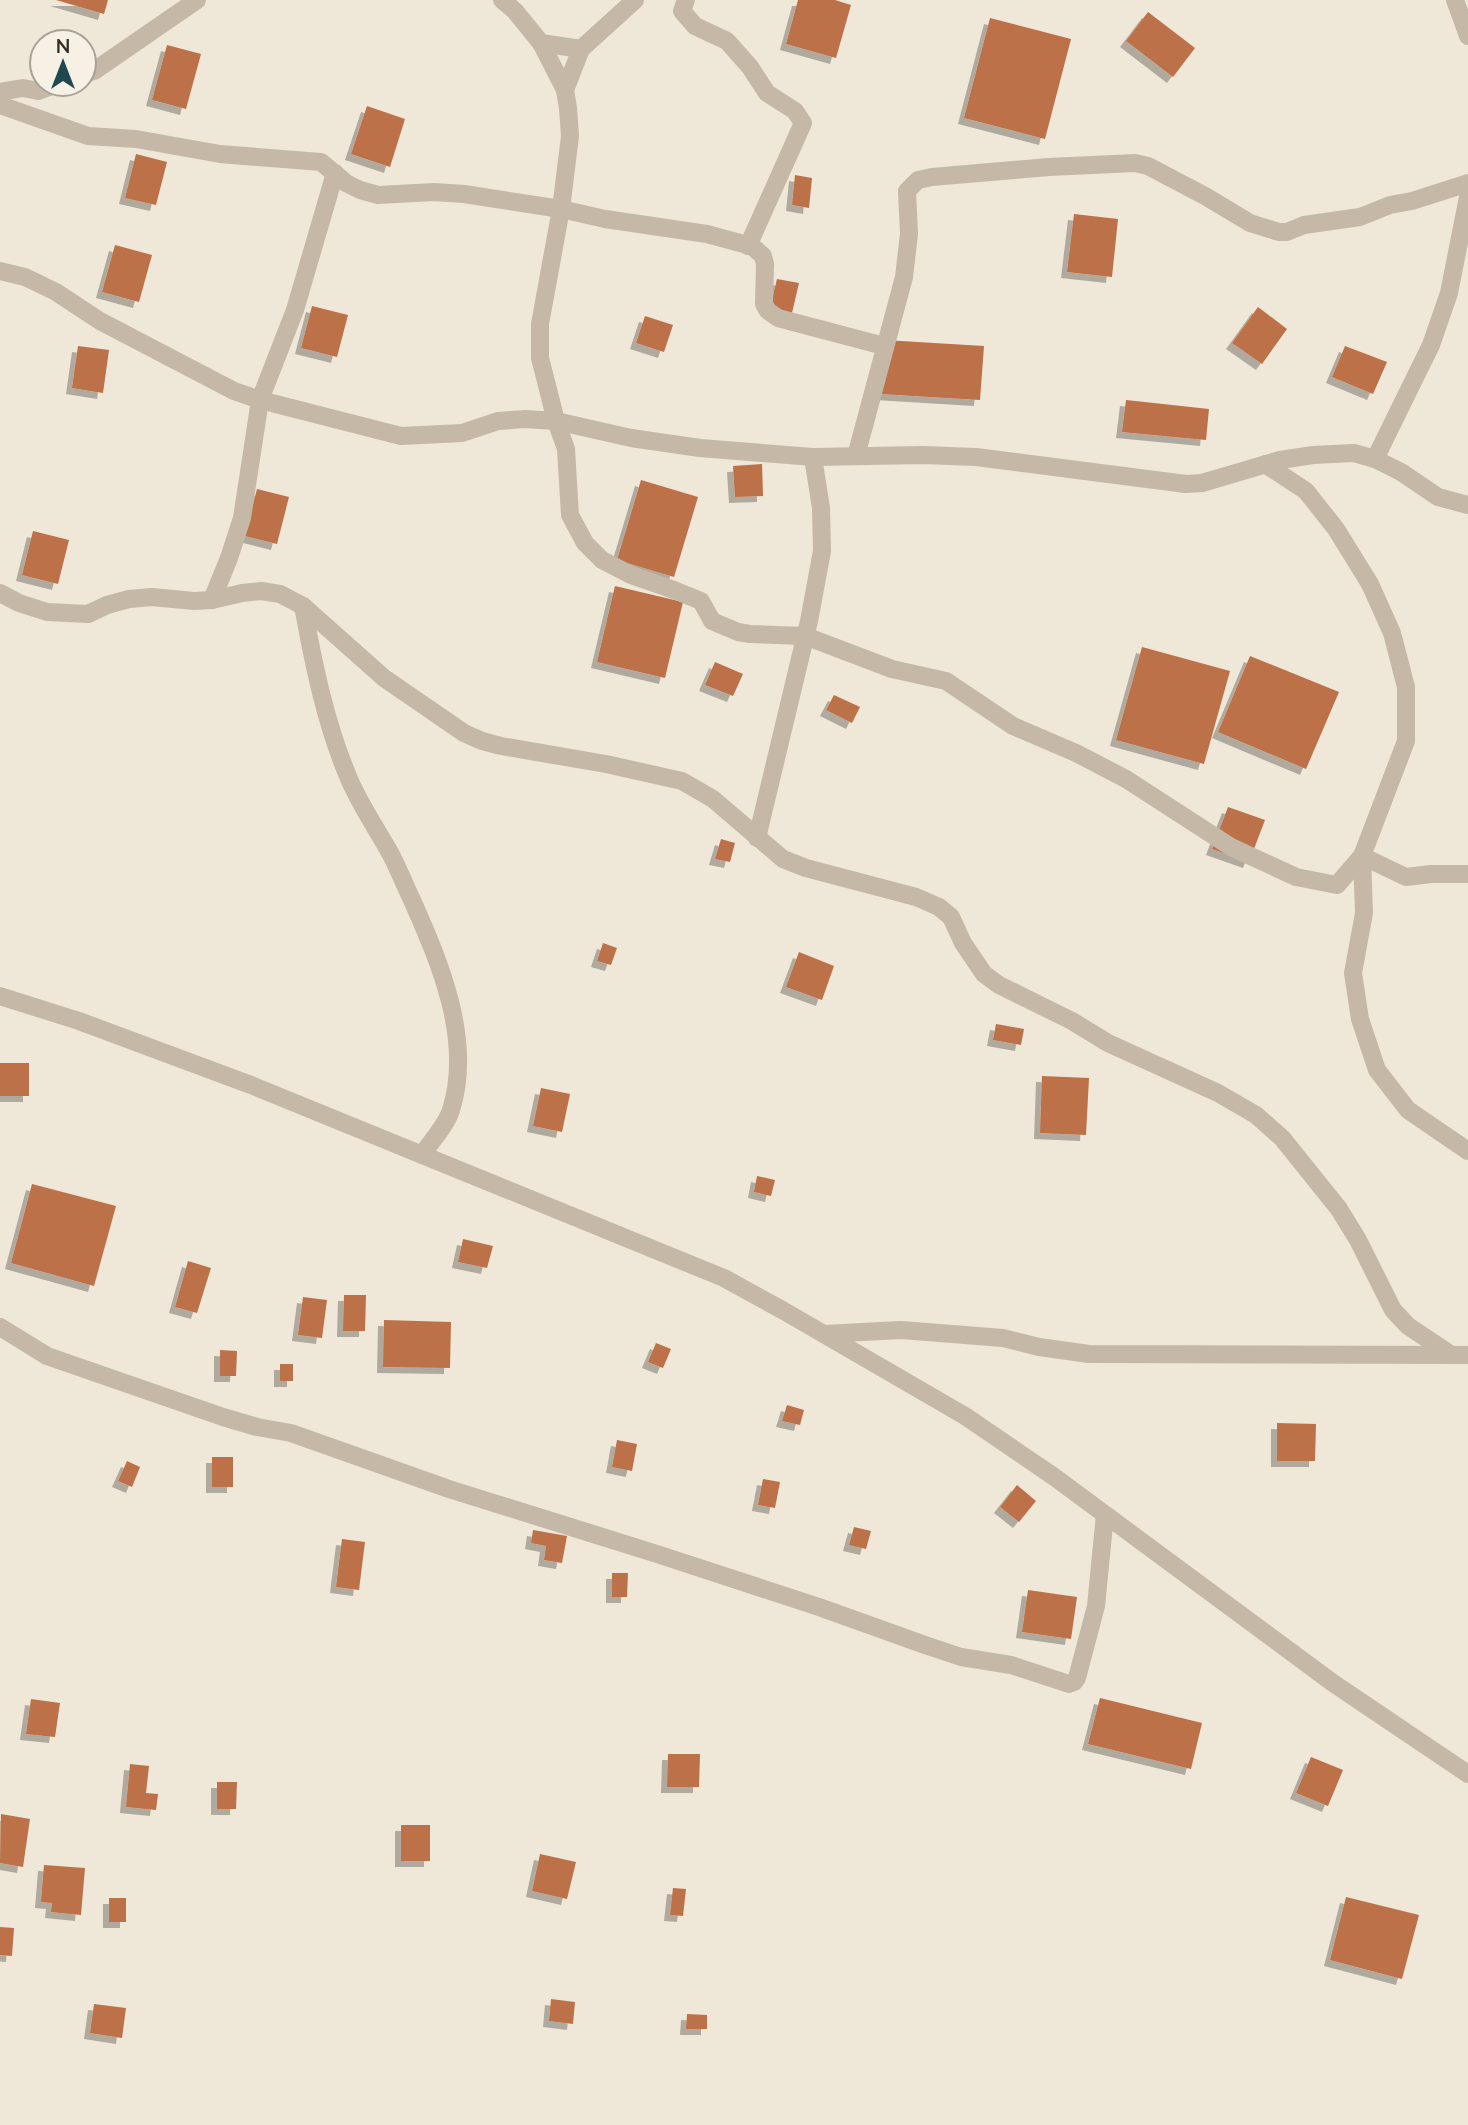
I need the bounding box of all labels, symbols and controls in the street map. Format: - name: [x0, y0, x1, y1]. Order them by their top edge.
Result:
- north arrow: [28, 28, 98, 98]
- text: N: [56, 34, 70, 57]

